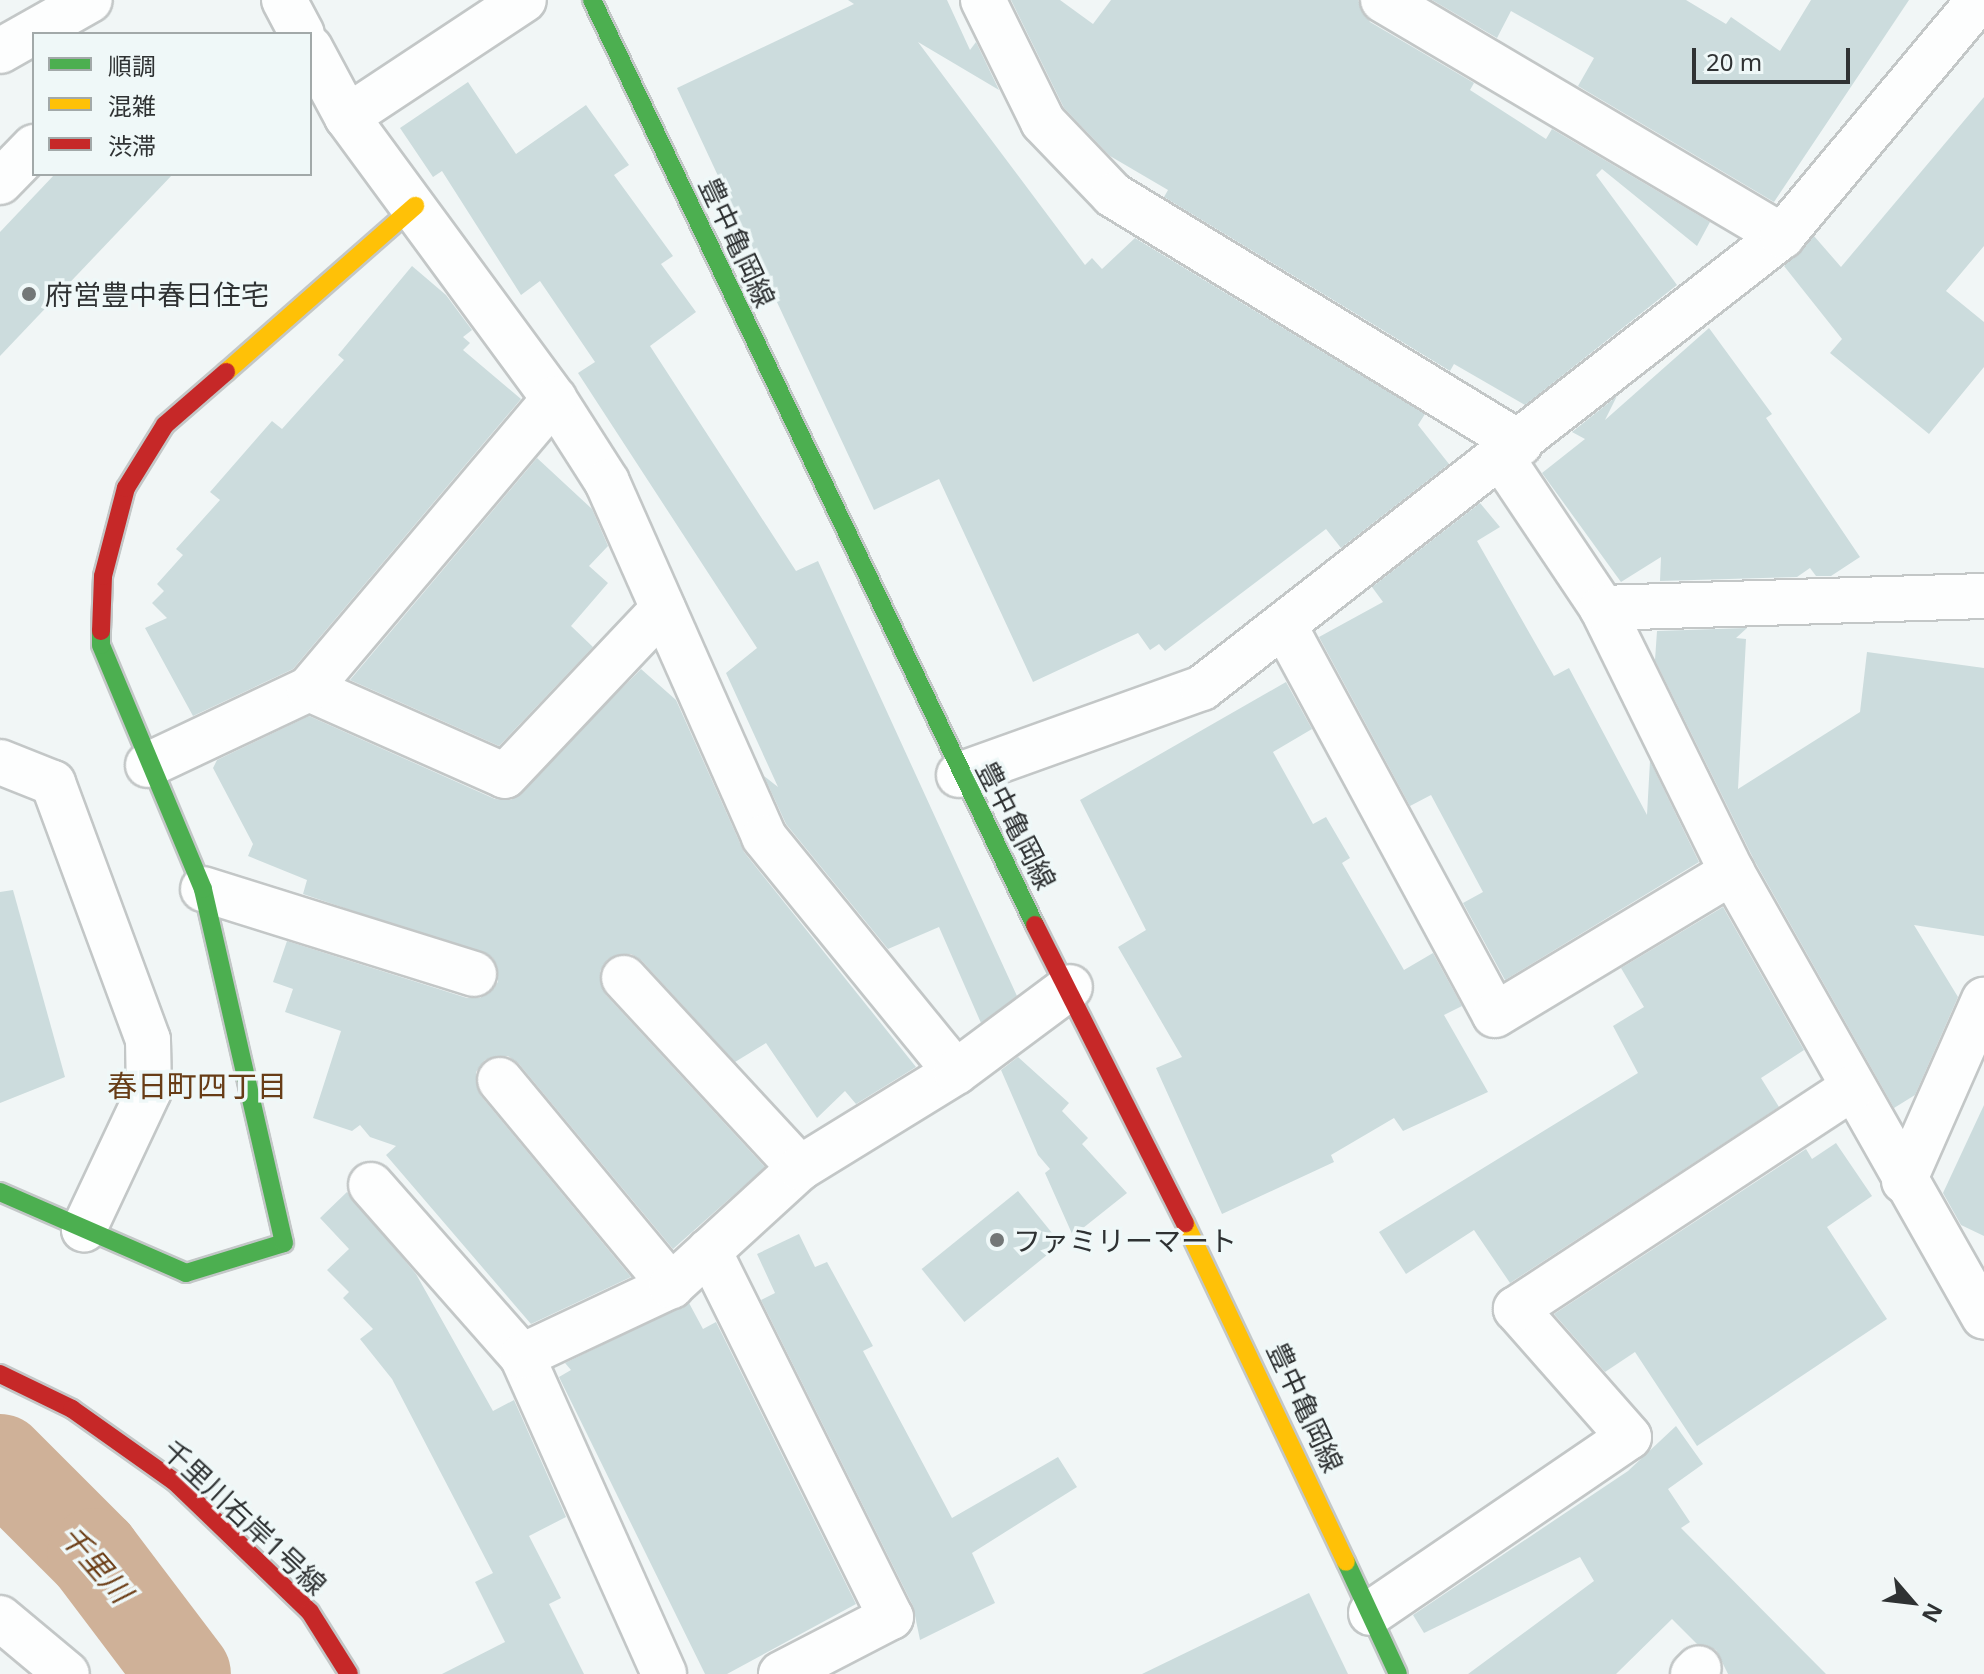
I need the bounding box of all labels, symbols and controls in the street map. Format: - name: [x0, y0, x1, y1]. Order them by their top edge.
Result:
- legend: [32, 32, 312, 176]
- scale bar: [1696, 32, 1854, 82]
- text: 20 m: [1706, 45, 1762, 78]
- text: 順調: [108, 49, 156, 82]
- text: 混雑: [108, 89, 156, 122]
- text: 渋滞: [108, 129, 156, 162]
- street label: 豊中亀岡線: [693, 171, 783, 313]
- place label: 府営豊中春日住宅: [45, 277, 269, 311]
- marker: 府営豊中春日住宅: [20, 285, 38, 303]
- street label: 豊中亀岡線: [970, 755, 1064, 895]
- district label: 春日町四丁目: [107, 1068, 287, 1104]
- place label: ファミリーマート: [1013, 1223, 1237, 1257]
- marker: ファミリーマート: [988, 1231, 1006, 1249]
- street label: 豊中亀岡線: [1261, 1336, 1351, 1478]
- street label: 千里川右岸1号線: [156, 1432, 334, 1602]
- water label: 千里川: [53, 1518, 139, 1610]
- north arrow: [1872, 1562, 1952, 1642]
- text: N: [1916, 1598, 1951, 1628]

